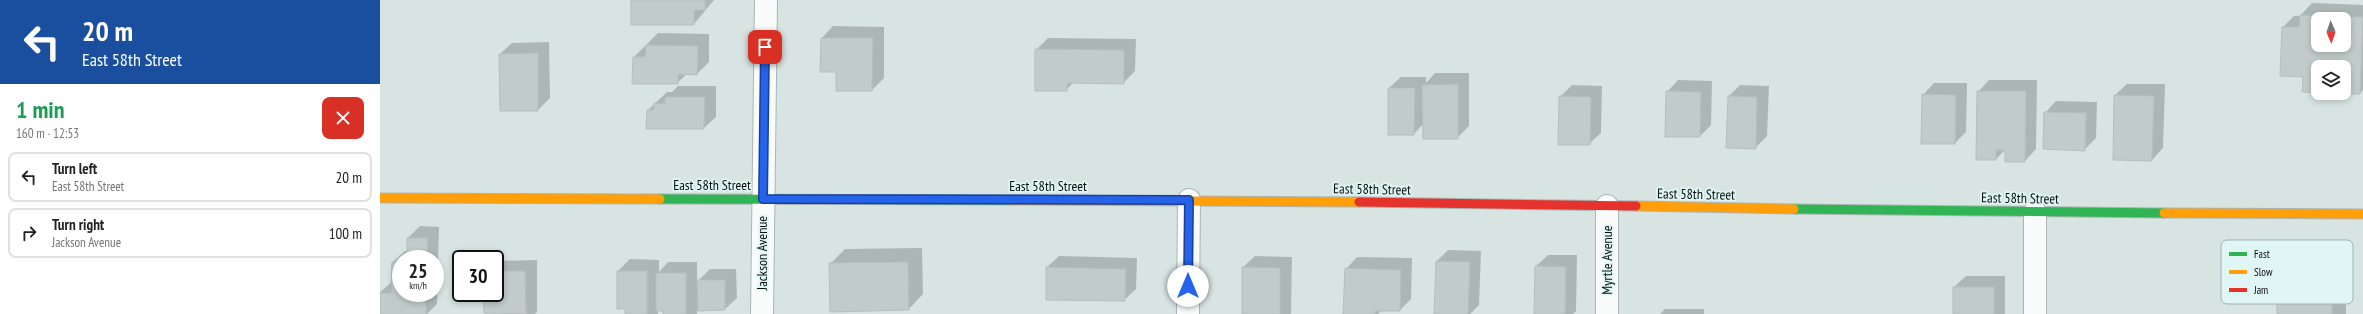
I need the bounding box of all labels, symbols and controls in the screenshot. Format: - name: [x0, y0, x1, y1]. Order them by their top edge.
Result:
- text: 20 m: [82, 12, 133, 49]
- north arrow: [2311, 12, 2351, 52]
- map controls: [2311, 12, 2351, 100]
- icon: left: [16, 16, 68, 68]
- pin: [748, 30, 782, 64]
- icon: arrive: [754, 36, 776, 58]
- text: East 58th Street: [82, 48, 182, 71]
- button: layers: [2311, 60, 2351, 100]
- text: 1 min: [16, 94, 64, 125]
- button: close: [322, 97, 364, 139]
- text: 160 m · 12:53: [16, 125, 79, 142]
- text: Turn left: [52, 159, 97, 178]
- icon: left: [18, 166, 40, 188]
- text: 20 m: [336, 168, 362, 187]
- street label: East 58th Street: [673, 176, 751, 194]
- street label: East 58th Street: [1009, 177, 1087, 195]
- text: East 58th Street: [52, 178, 124, 195]
- street label: East 58th Street: [1333, 179, 1411, 199]
- street label: East 58th Street: [1657, 184, 1735, 204]
- street label: East 58th Street: [1981, 188, 2059, 208]
- text: Turn right: [52, 215, 104, 234]
- street label: Jackson Avenue: [753, 216, 771, 291]
- icon: right: [18, 222, 40, 244]
- text: 100 m: [329, 224, 362, 243]
- street label: Myrtle Avenue: [1598, 225, 1616, 295]
- text: Jackson Avenue: [52, 234, 121, 251]
- legend: [2221, 240, 2353, 304]
- text: Fast: [2254, 247, 2270, 261]
- speed limit sign: 30: [452, 250, 504, 302]
- text: 25: [408, 258, 428, 284]
- position arrow: [1167, 265, 1209, 307]
- text: Slow: [2254, 265, 2273, 279]
- text: km/h: [409, 279, 427, 292]
- text: Jam: [2253, 283, 2268, 297]

